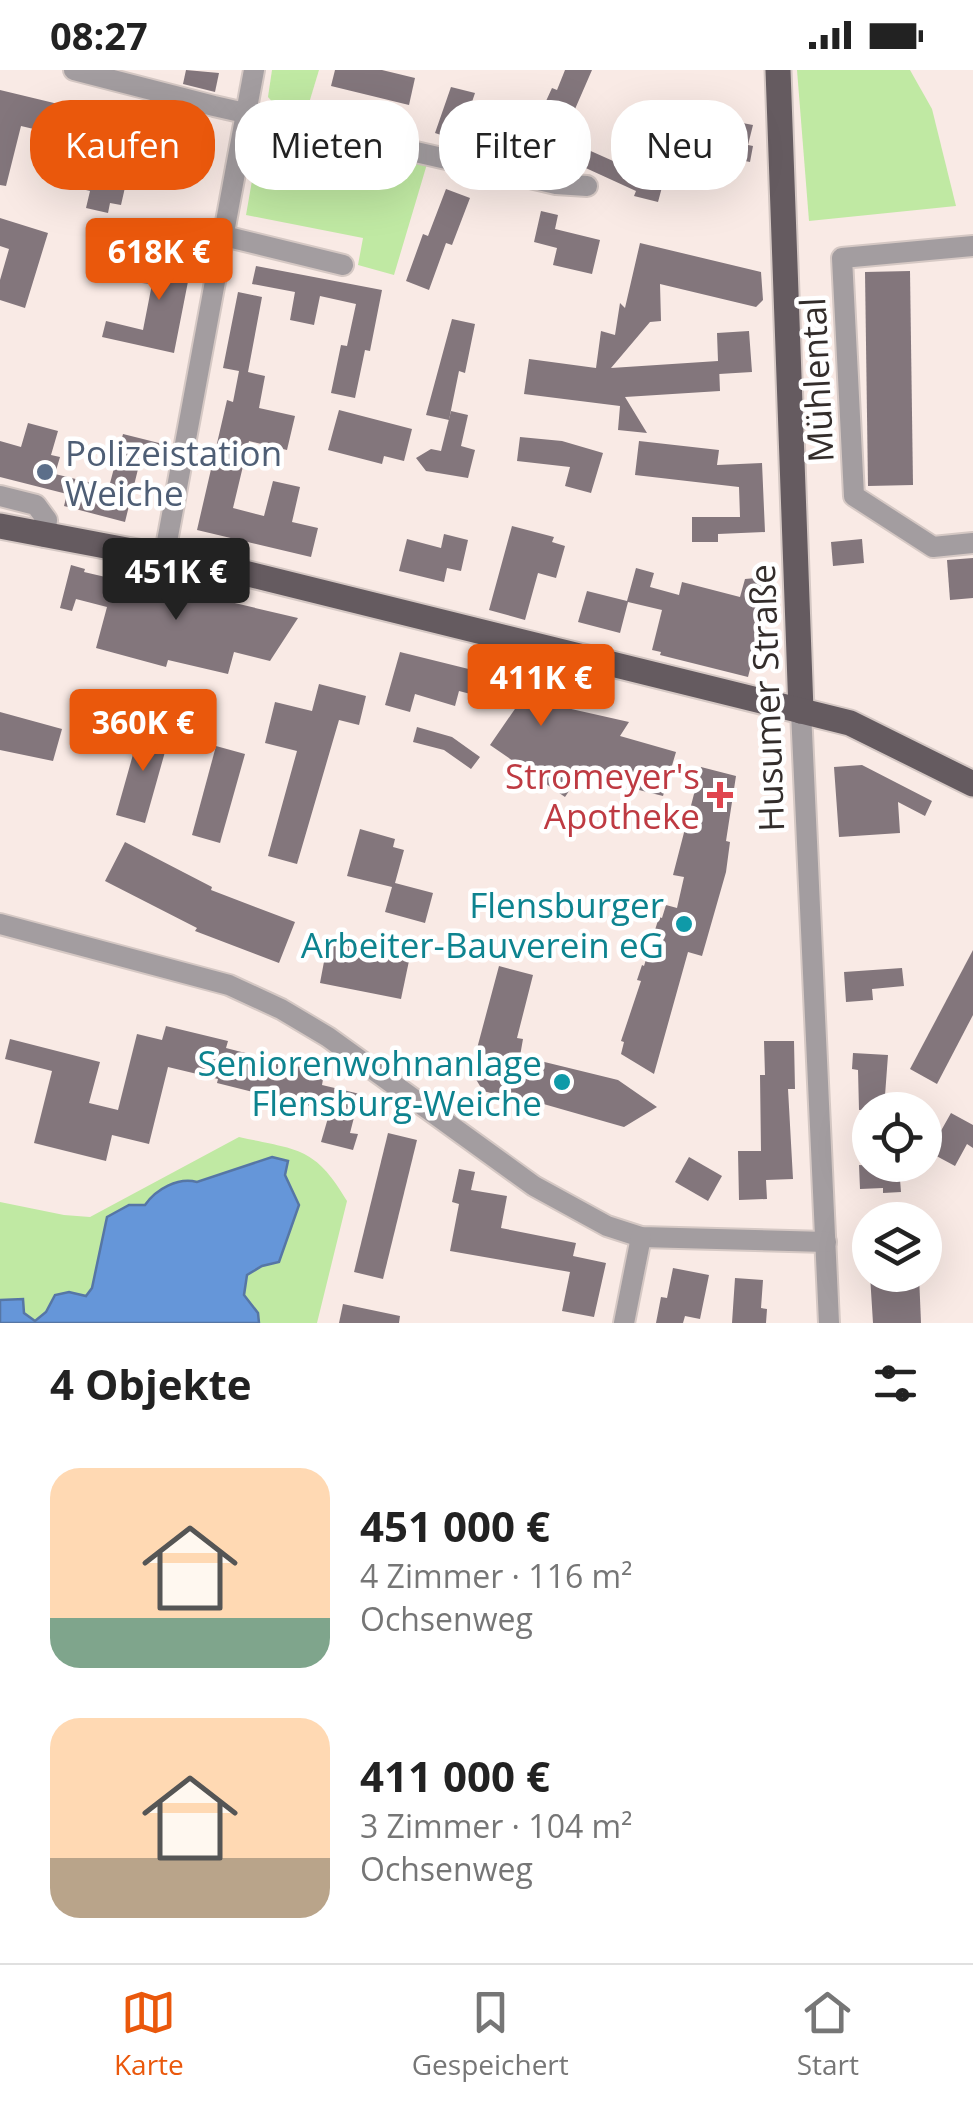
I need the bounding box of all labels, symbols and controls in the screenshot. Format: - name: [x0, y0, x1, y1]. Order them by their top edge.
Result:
- text: 08:27: [50, 9, 148, 61]
- chip: Kaufen: [30, 100, 215, 190]
- chip: Mieten: [235, 100, 419, 190]
- chip: Filter: [439, 100, 591, 190]
- chip: Neu: [611, 100, 748, 190]
- pin: 618K €: [78, 218, 240, 303]
- text: 618K €: [108, 229, 210, 272]
- street label: Mühlental: [788, 296, 844, 464]
- place label: Polizeistation Weiche: [65, 429, 282, 516]
- marker: Polizeistation Weiche: [34, 461, 56, 483]
- pin: 451K €: [95, 538, 257, 623]
- text: 451K €: [125, 549, 227, 592]
- street label: Husumer Straße: [738, 563, 794, 833]
- pin: 411K €: [460, 644, 622, 729]
- text: 411K €: [490, 655, 592, 698]
- pin: 360K €: [62, 689, 224, 774]
- text: 360K €: [92, 700, 194, 743]
- place label: Stromeyer's Apotheke: [505, 752, 700, 839]
- marker: Stromeyer's Apotheke: [709, 784, 731, 806]
- place label: Flensburger Arbeiter-Bauverein eG: [301, 881, 664, 968]
- marker: Flensburger Arbeiter-Bauverein eG: [673, 913, 695, 935]
- place label: Seniorenwohnanlage Flensburg-Weiche: [197, 1039, 542, 1126]
- marker: Seniorenwohnanlage Flensburg-Weiche: [551, 1071, 573, 1093]
- map controls: [852, 1092, 942, 1292]
- button: locate: [852, 1092, 942, 1182]
- button: layers: [852, 1202, 942, 1292]
- text: 4 Objekte: [50, 1355, 252, 1412]
- icon: filters: [868, 1356, 923, 1411]
- text: 451 000 €: [360, 1497, 550, 1554]
- icon: home: [130, 1508, 250, 1628]
- text: 4 Zimmer · 116 m²: [360, 1554, 632, 1597]
- text: Ochsenweg: [360, 1597, 533, 1640]
- text: 411 000 €: [360, 1747, 550, 1804]
- icon: home: [130, 1758, 250, 1878]
- text: 3 Zimmer · 104 m²: [360, 1804, 632, 1847]
- text: Ochsenweg: [360, 1847, 533, 1890]
- tab: Karte: [114, 1985, 184, 2083]
- tab: Gespeichert: [412, 1985, 569, 2083]
- tab: Start: [797, 1985, 859, 2083]

